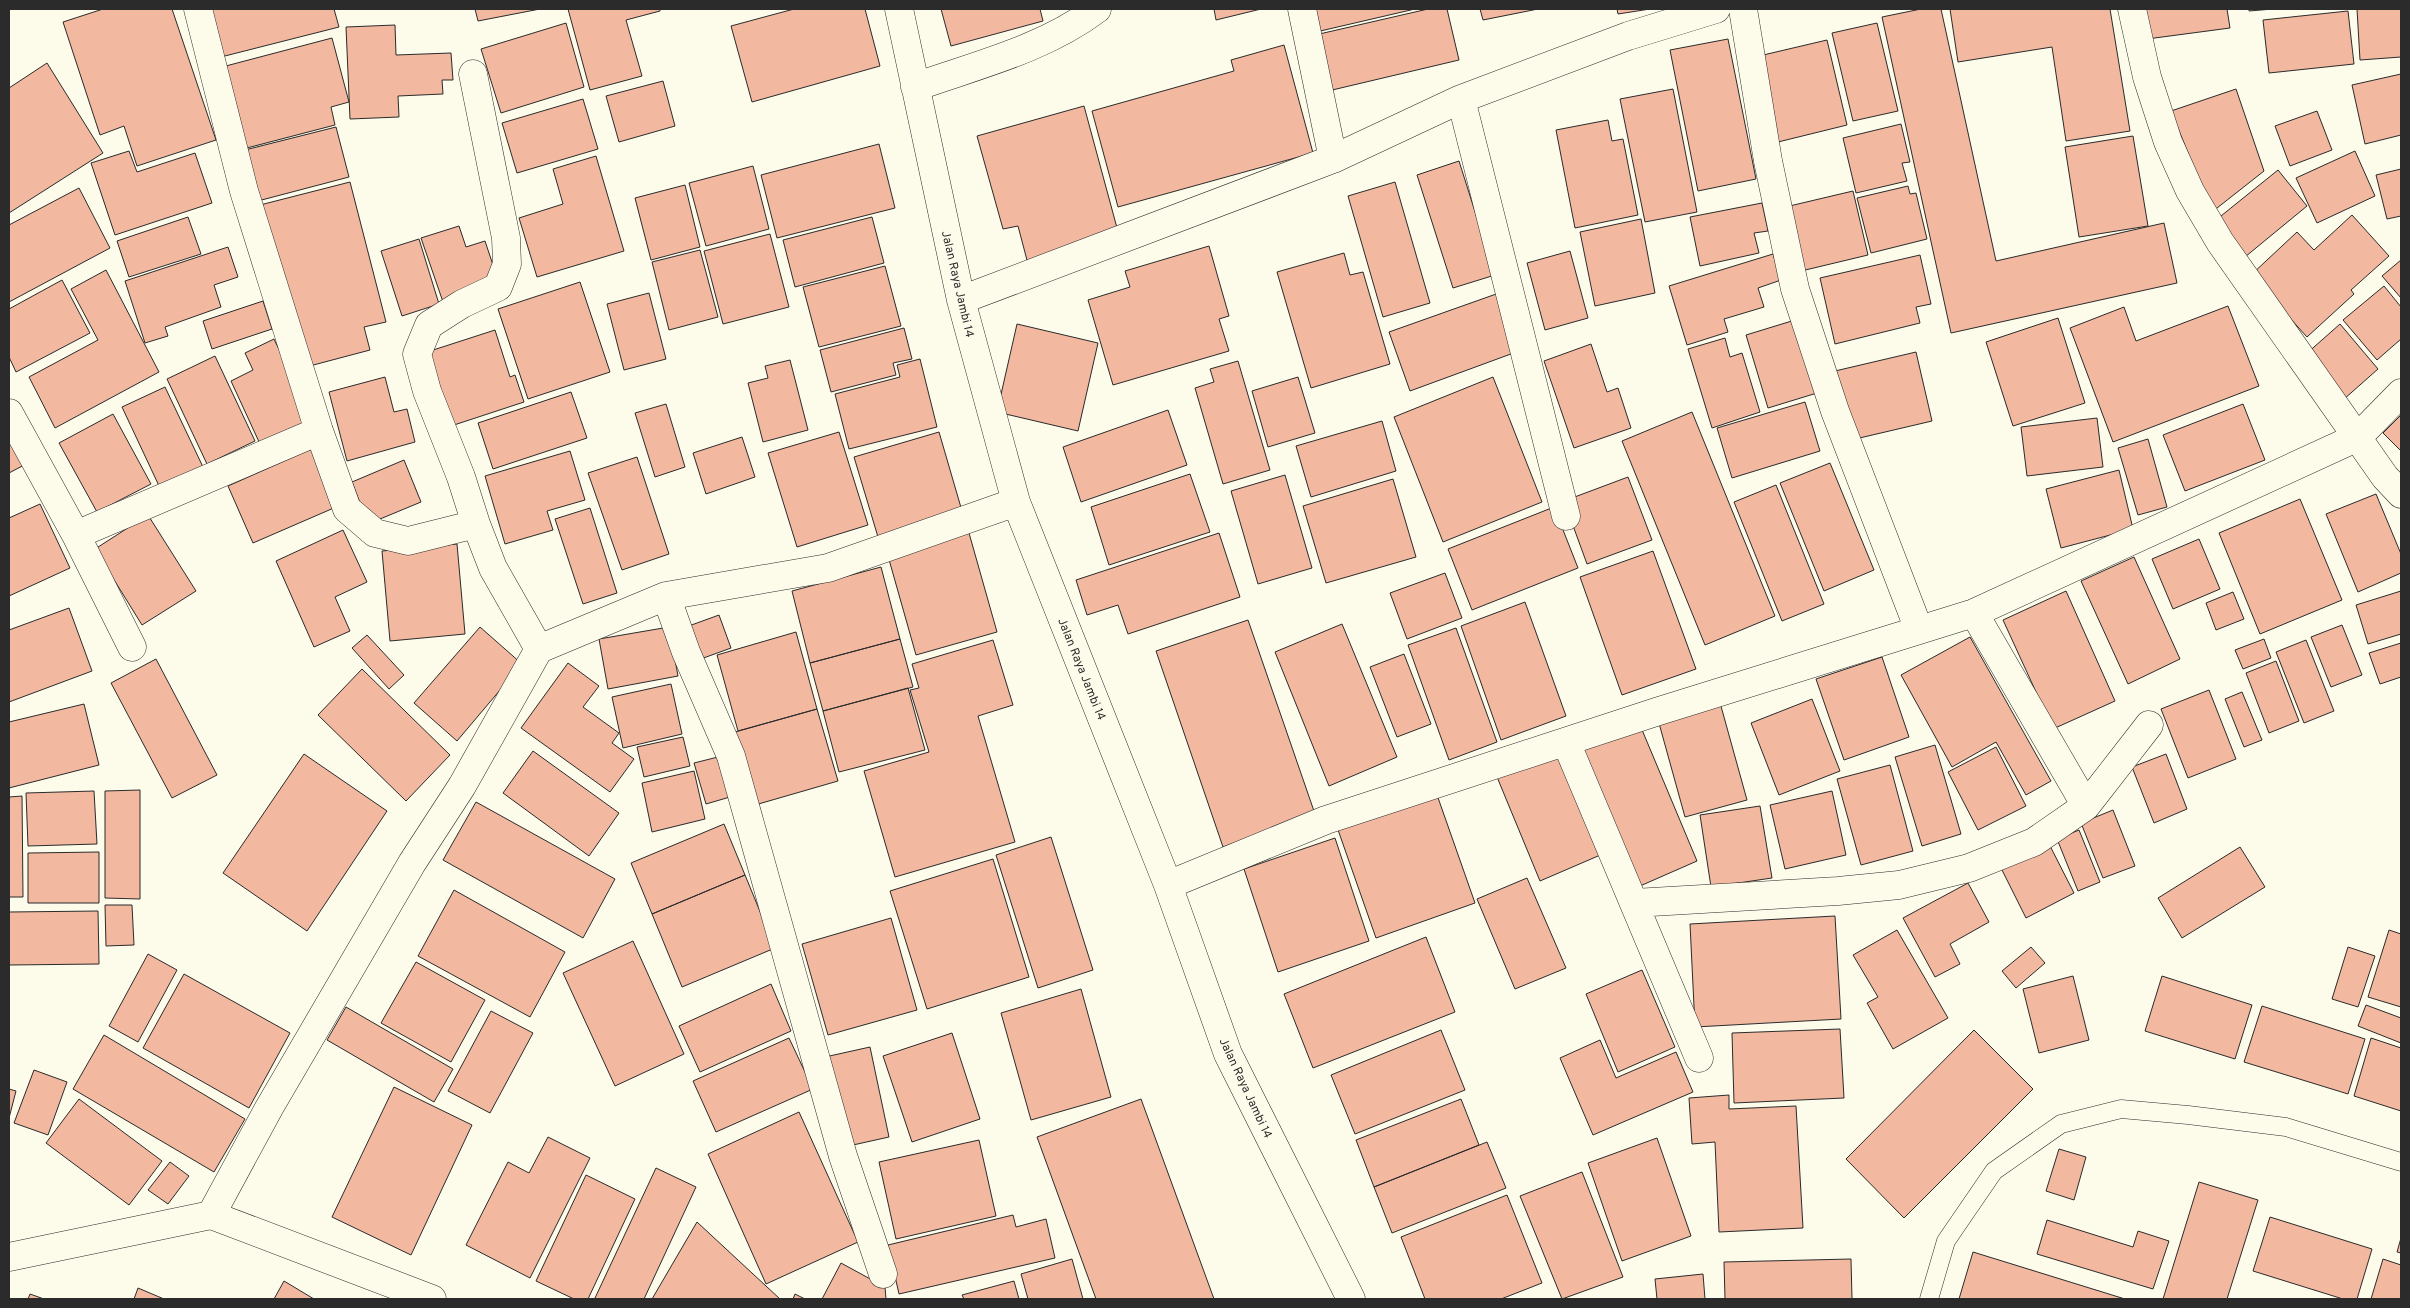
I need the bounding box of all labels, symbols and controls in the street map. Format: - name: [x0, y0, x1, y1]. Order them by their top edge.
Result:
- street label: Jalan Raya Jambi 14: [937, 229, 977, 339]
- street label: Jalan Raya Jambi 14: [1053, 616, 1109, 723]
- street label: Jalan Raya Jambi 14: [1215, 1036, 1275, 1141]

